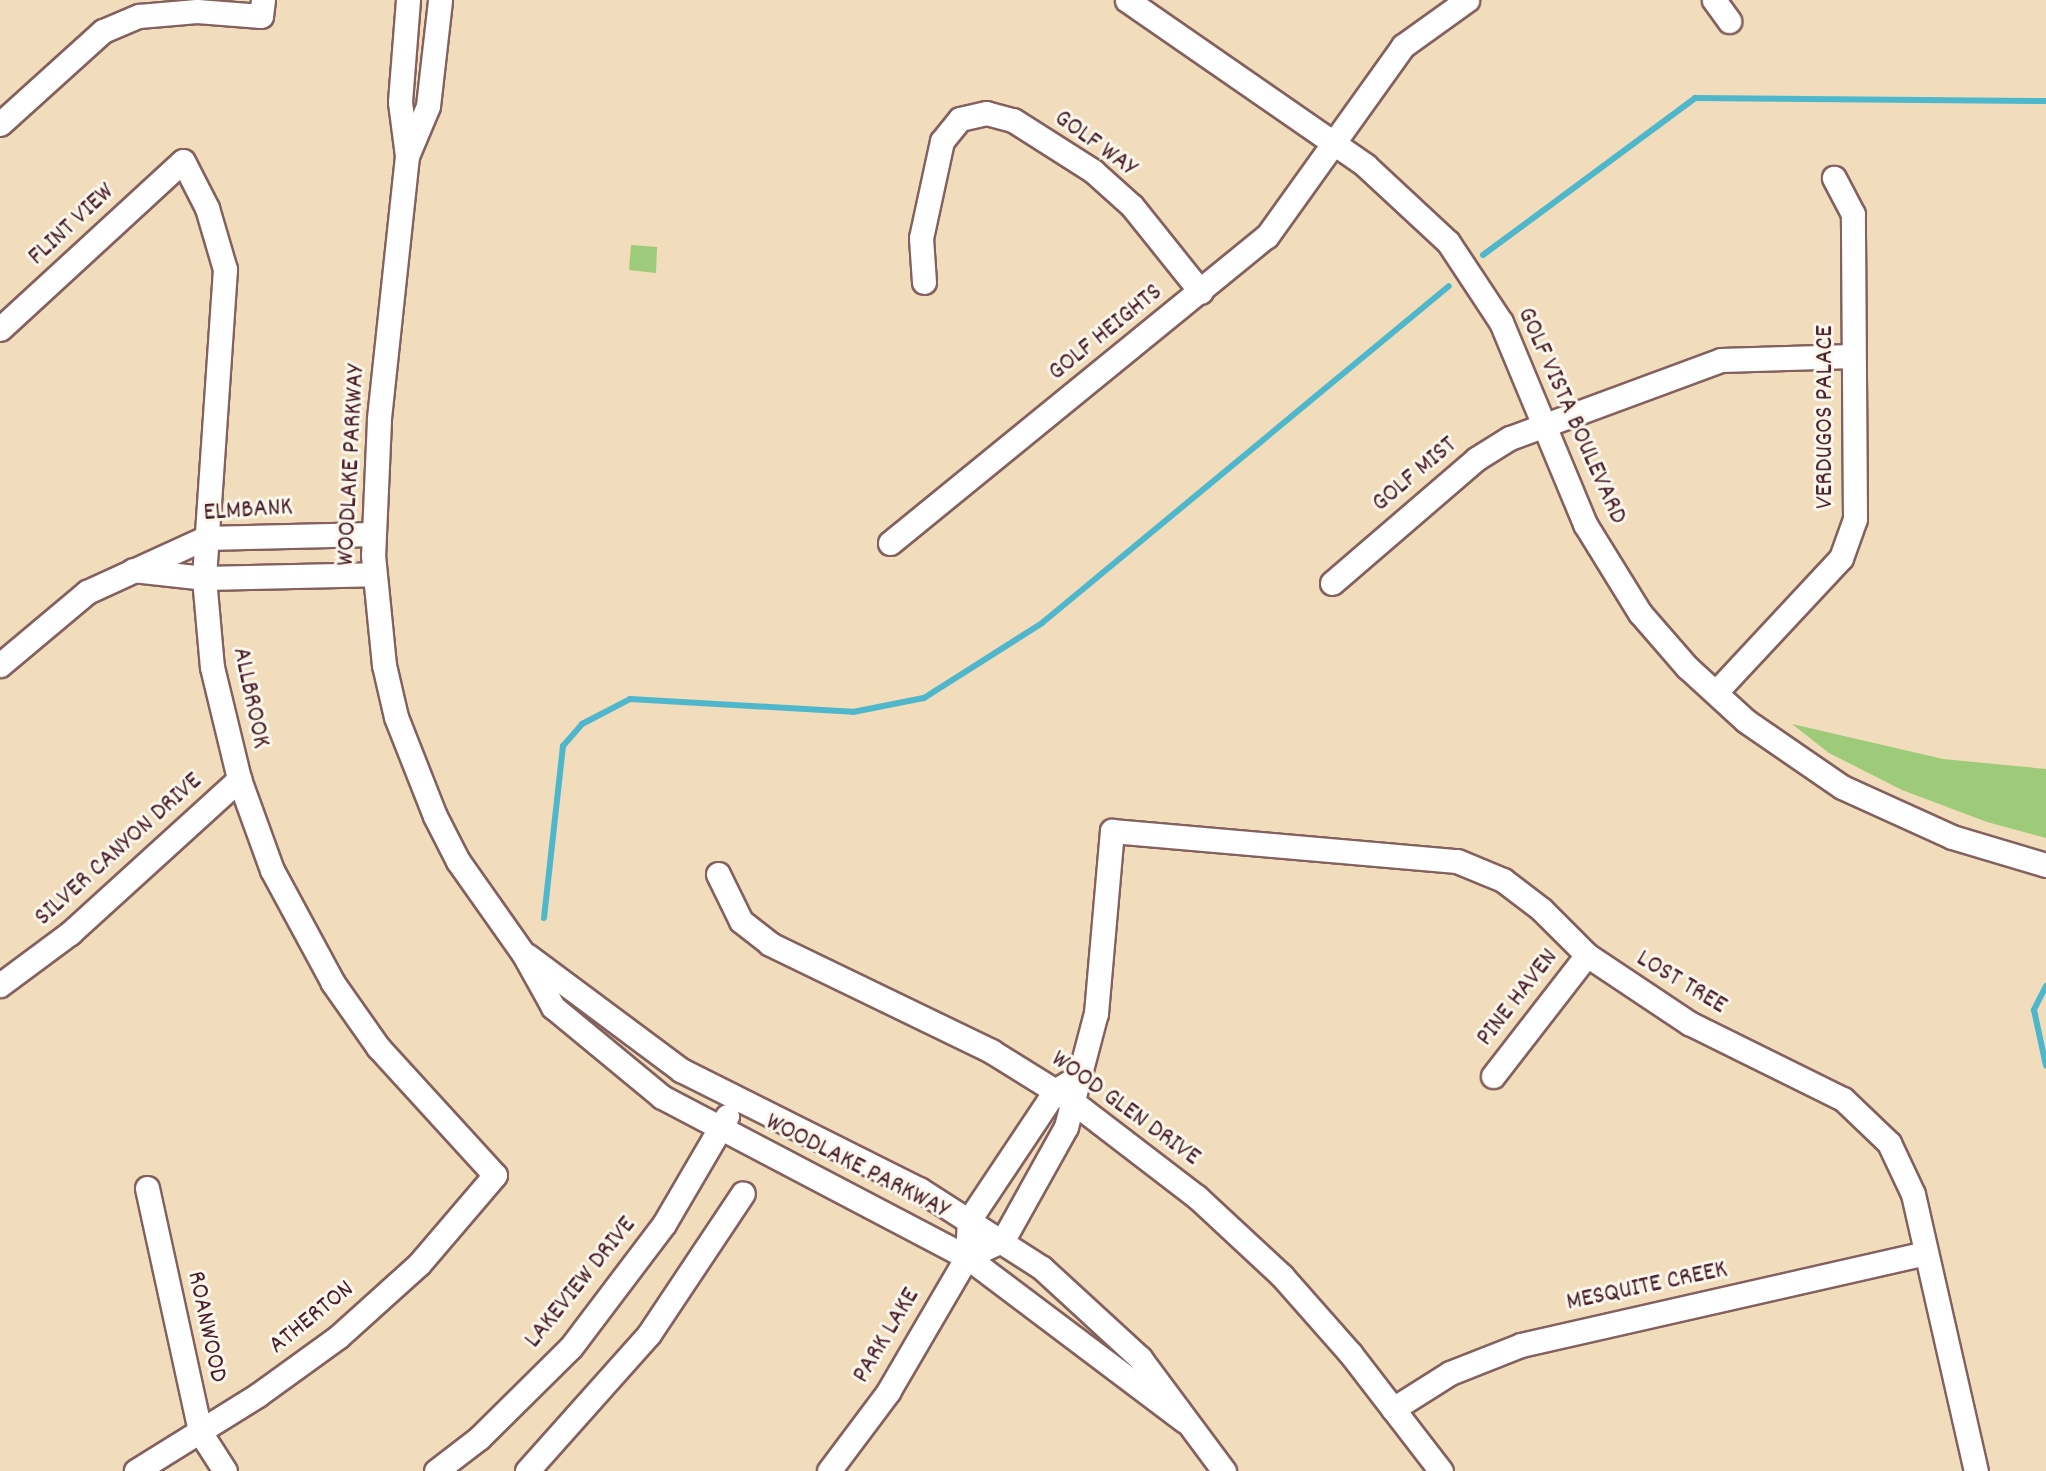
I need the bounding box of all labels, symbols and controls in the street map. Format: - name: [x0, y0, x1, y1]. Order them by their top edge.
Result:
- street label: GOLF WAY: [1047, 103, 1143, 185]
- street label: FLINT VIEW: [22, 177, 122, 273]
- street label: GOLF HEIGHTS: [1043, 278, 1169, 388]
- street label: GOLF VISTA BOULEVARD: [1509, 303, 1633, 529]
- street label: VERDUGOS PALACE: [1810, 325, 1842, 509]
- street label: WOODLAKE PARKWAY: [331, 363, 373, 567]
- street label: GOLF MIST: [1366, 430, 1464, 520]
- street label: ELMBANK: [202, 492, 294, 530]
- street label: ALLBROOK: [224, 645, 276, 751]
- street label: SILVER CANYON DRIVE: [29, 767, 209, 933]
- street label: PINE HAVEN: [1470, 943, 1566, 1053]
- street label: LOST TREE: [1630, 944, 1732, 1022]
- street label: WOOD GLEN DRIVE: [1044, 1044, 1206, 1174]
- street label: WOODLAKE PARKWAY: [760, 1107, 954, 1227]
- street label: LAKEVIEW DRIVE: [518, 1211, 644, 1355]
- street label: MESQUITE CREEK: [1564, 1255, 1730, 1319]
- street label: ROANWOOD: [179, 1269, 233, 1385]
- street label: ATHERTON: [263, 1274, 361, 1362]
- street label: PARK LAKE: [847, 1283, 927, 1389]

